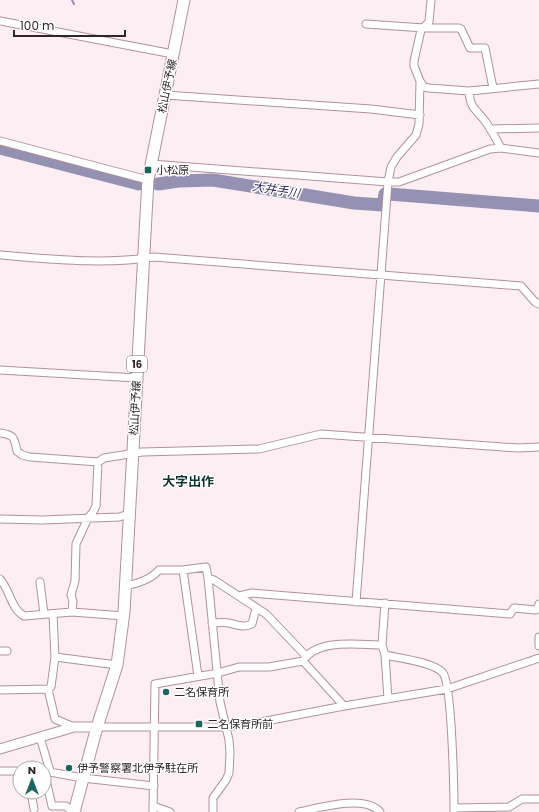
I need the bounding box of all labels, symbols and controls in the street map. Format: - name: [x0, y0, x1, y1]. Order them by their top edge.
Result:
- scale bar: [14, 12, 125, 38]
- text: 100 m: [20, 17, 54, 34]
- street label: 松山伊予線: [153, 57, 181, 115]
- place label: 小松原: [156, 162, 189, 178]
- marker: 小松原: [143, 165, 153, 175]
- water label: 大井手川: [251, 177, 303, 202]
- road number: 16: [127, 356, 147, 372]
- street label: 松山伊予線: [126, 380, 144, 436]
- district label: 大字出作: [162, 472, 214, 491]
- place label: 二名保育所: [174, 684, 230, 700]
- marker: 二名保育所: [161, 687, 171, 697]
- place label: 二名保育所前: [207, 716, 273, 732]
- marker: 二名保育所前: [194, 719, 204, 729]
- north arrow: [12, 760, 52, 800]
- place label: 伊予警察署北伊予駐在所: [77, 760, 199, 776]
- text: N: [28, 762, 36, 778]
- marker: 伊予警察署北伊予駐在所: [64, 763, 74, 773]

